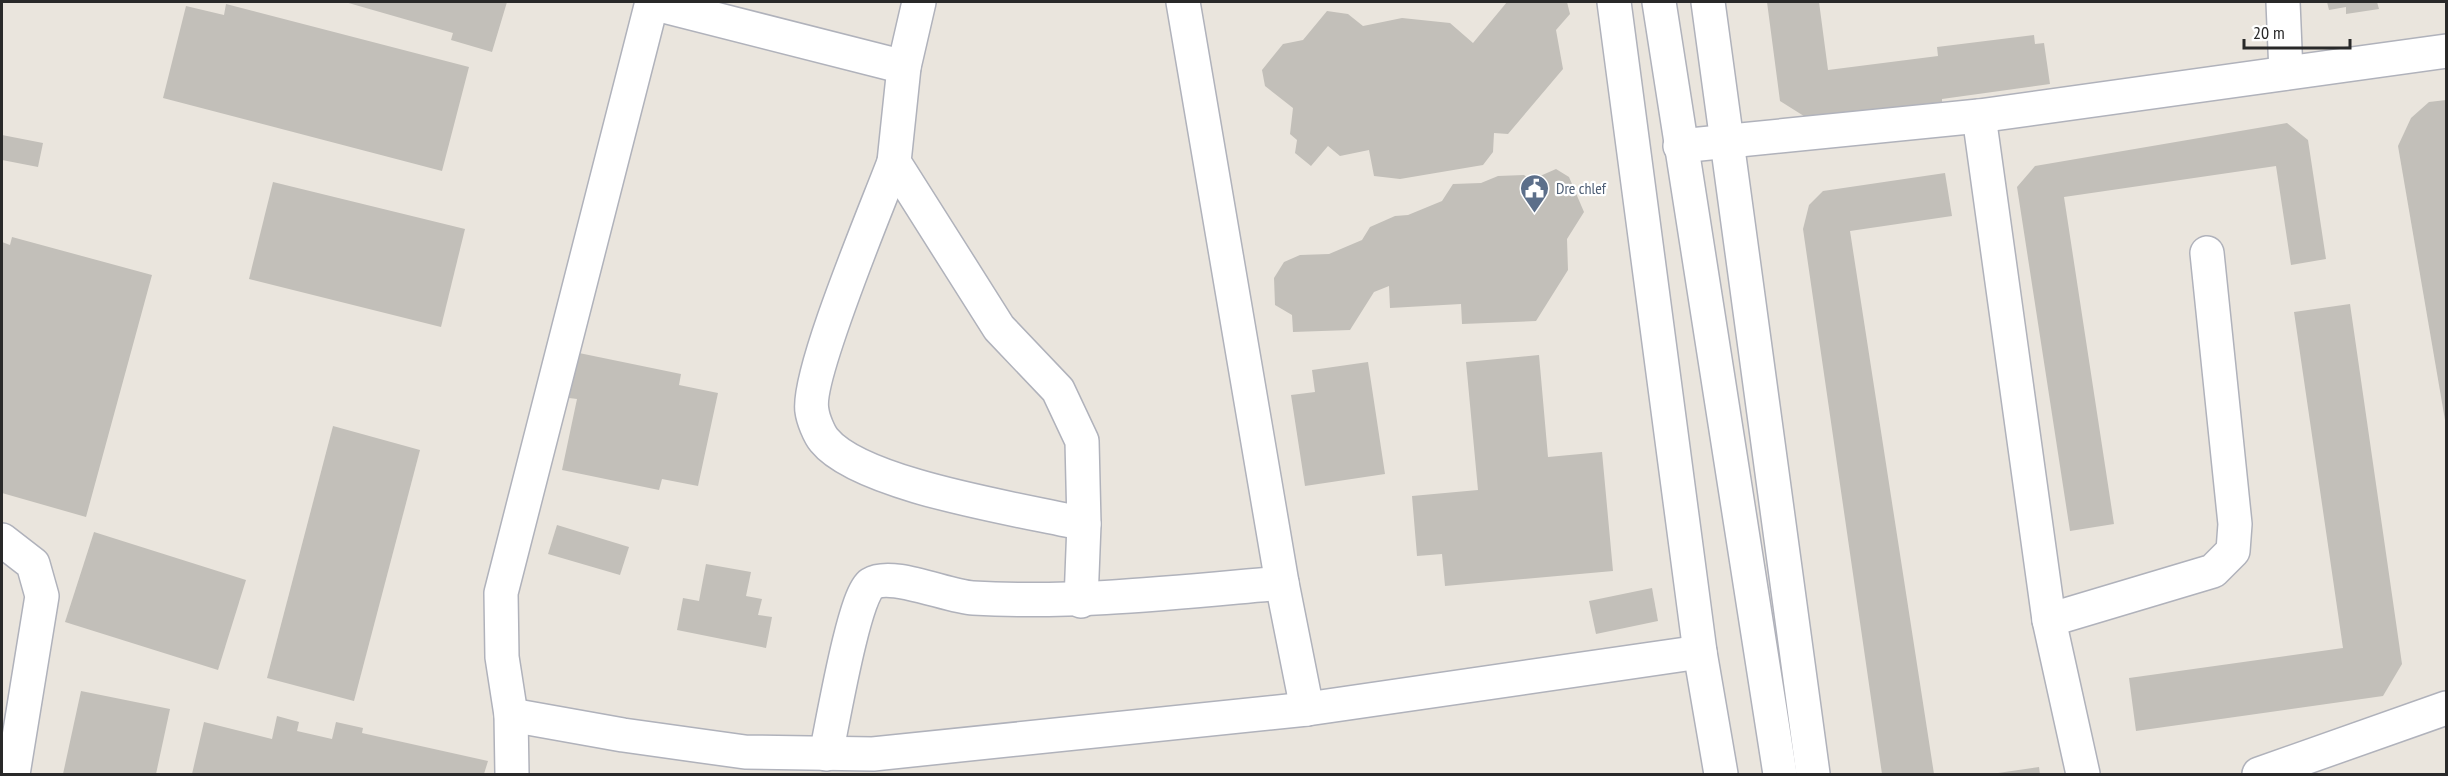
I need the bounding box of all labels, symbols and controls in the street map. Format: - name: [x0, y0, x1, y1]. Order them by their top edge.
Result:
- scale bar: [2244, 12, 2350, 50]
- text: 20 m: [2253, 21, 2285, 44]
- public building icon: Dre chlef: [1519, 172, 1551, 214]
- place label: Dre chlef: [1556, 178, 1607, 198]

